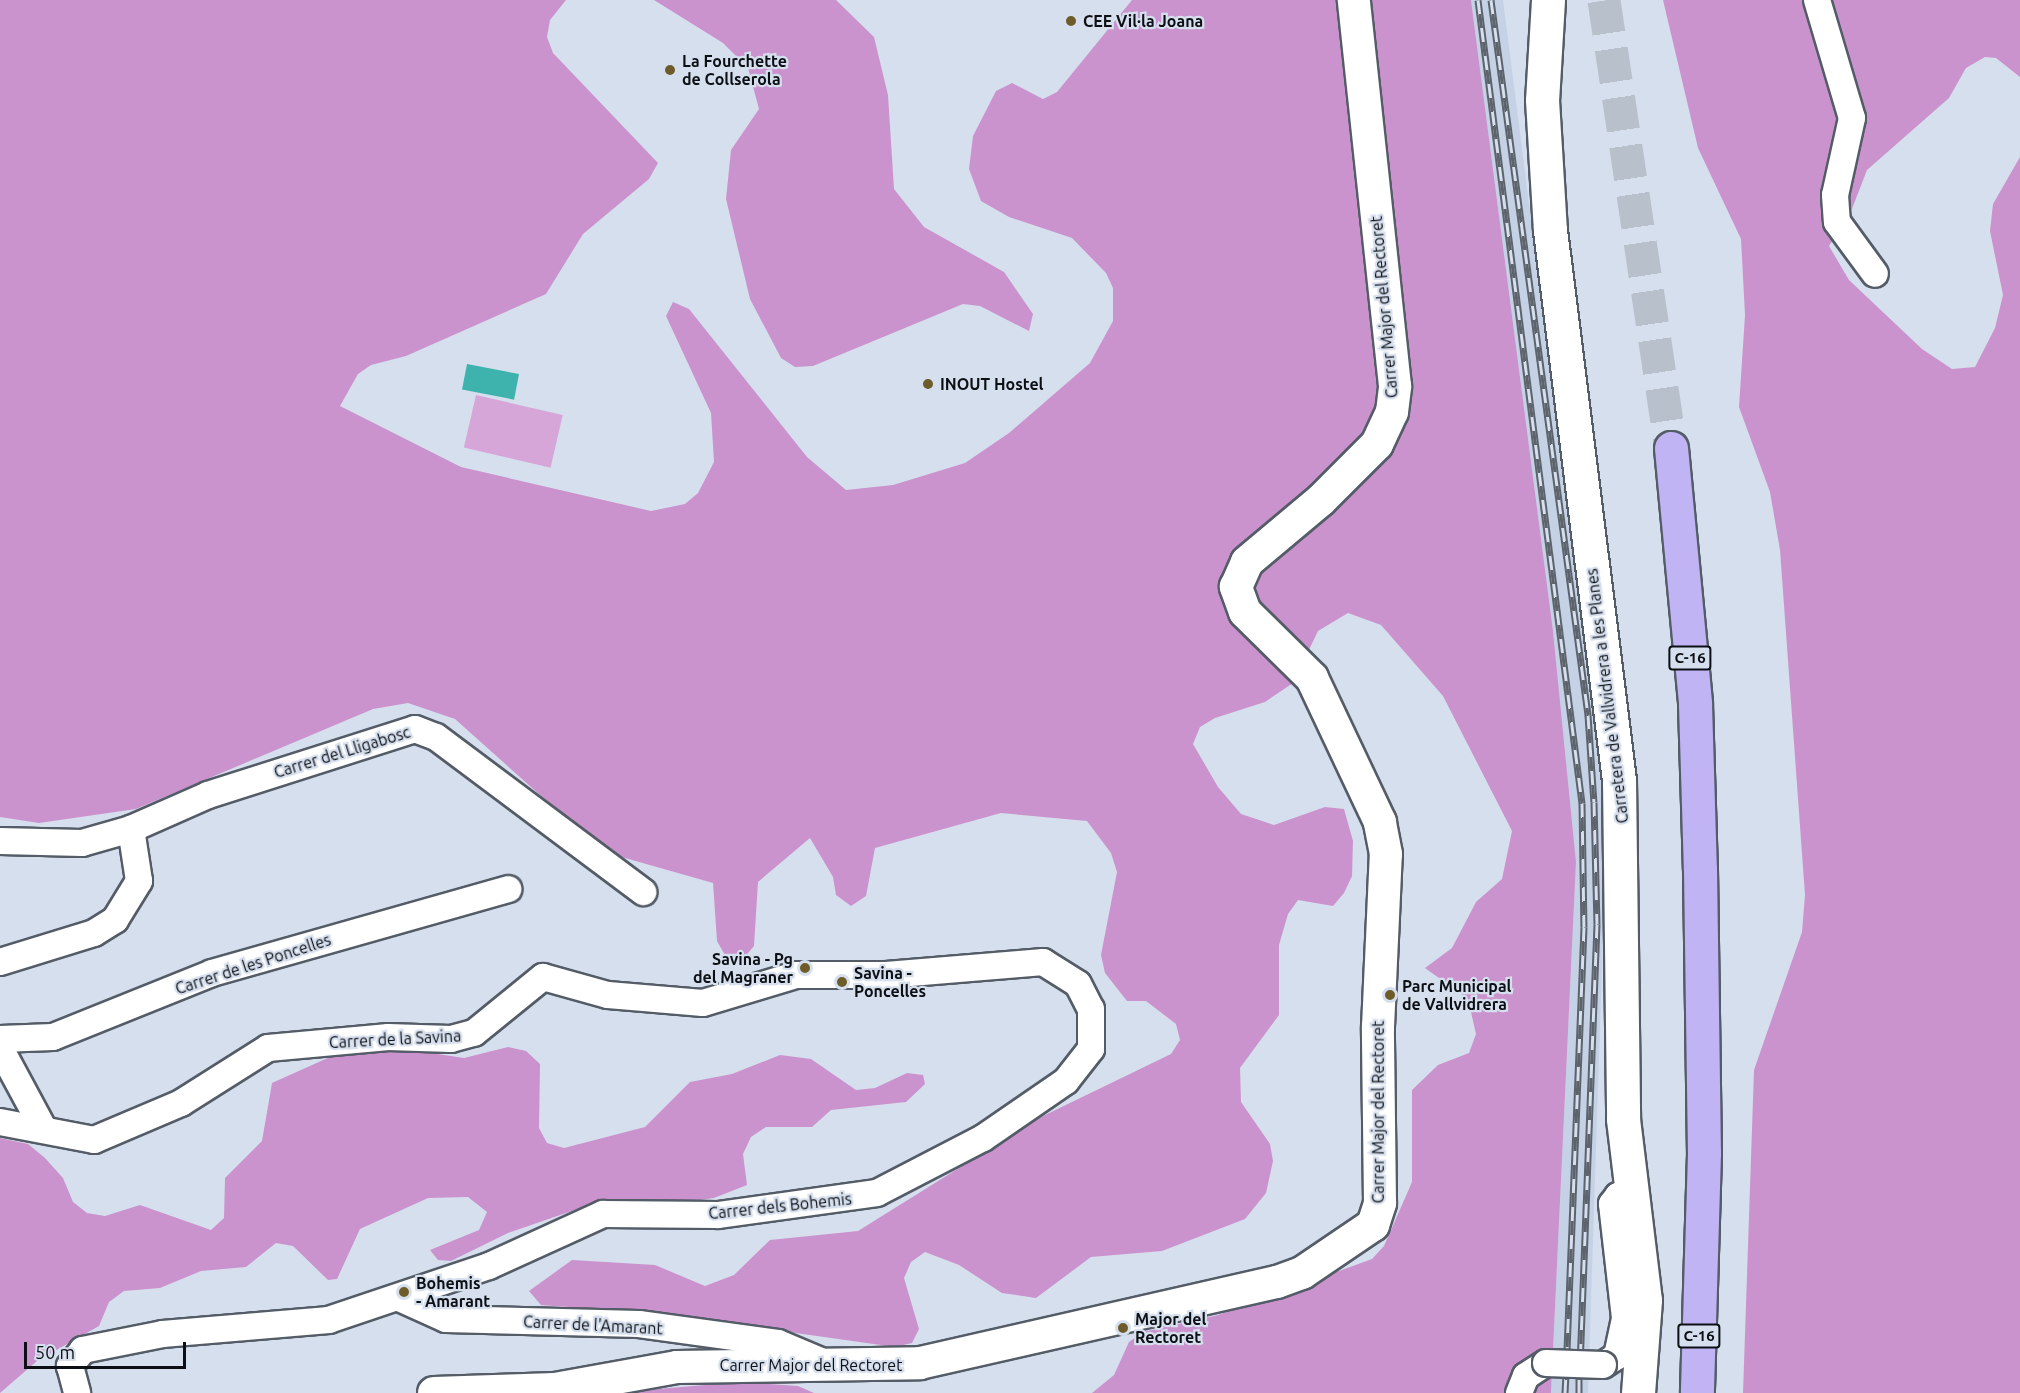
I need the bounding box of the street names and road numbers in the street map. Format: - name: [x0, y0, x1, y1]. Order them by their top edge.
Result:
- street label: Carrer Major del Rectoret: [1366, 215, 1402, 399]
- street label: Carretera de Vallvidrera a les Planes: [1582, 567, 1632, 825]
- road number: C-16: [1668, 646, 1712, 670]
- street label: Carrer del Lligabosc: [272, 722, 412, 782]
- street label: Carrer de les Poncelles: [173, 930, 333, 998]
- street label: Carrer Major del Rectoret: [1368, 1021, 1388, 1203]
- street label: Carrer de la Savina: [328, 1026, 462, 1052]
- street label: Carrer dels Bohemis: [707, 1189, 853, 1223]
- street label: Carrer de l'Amarant: [523, 1312, 663, 1338]
- road number: C-16: [1676, 1324, 1722, 1348]
- street label: Carrer Major del Rectoret: [720, 1355, 902, 1375]

